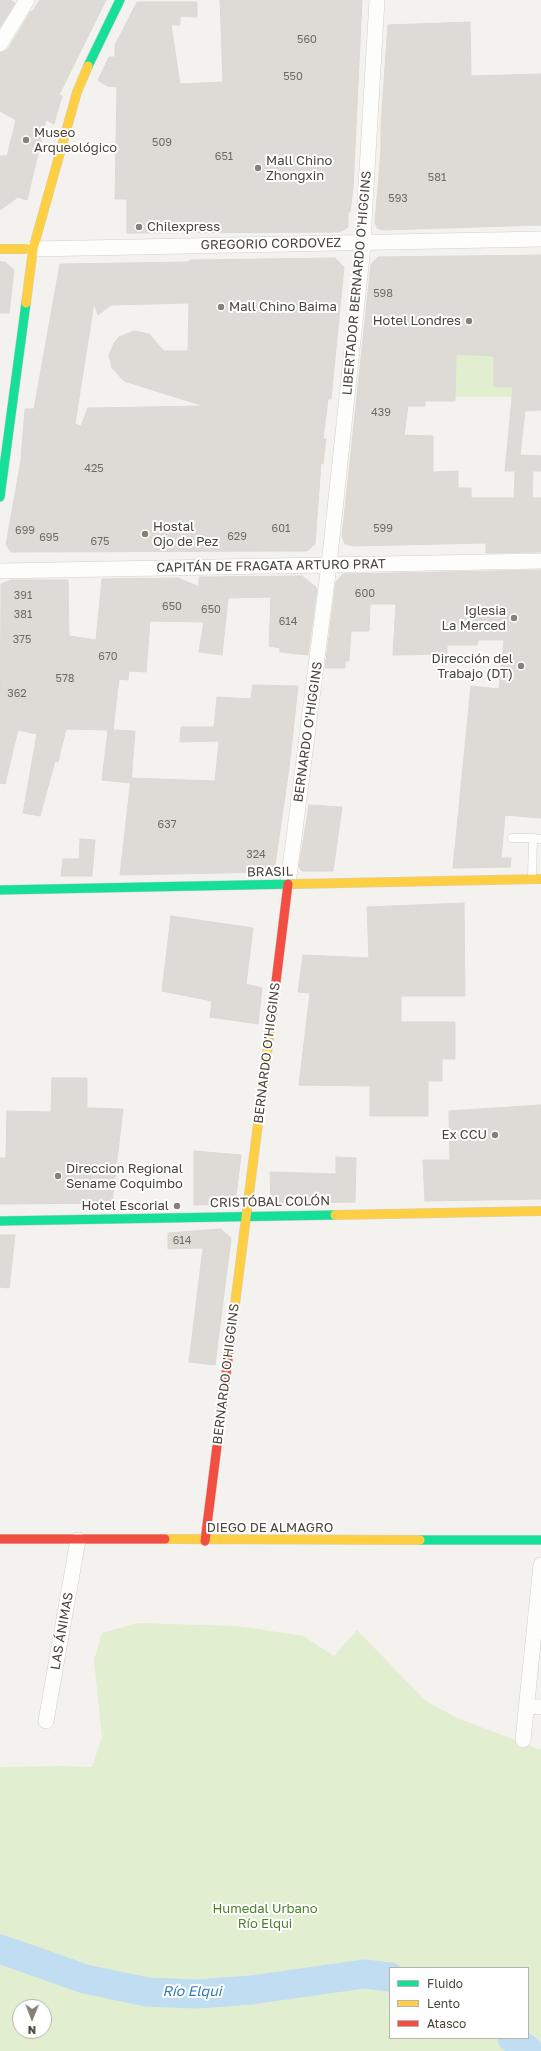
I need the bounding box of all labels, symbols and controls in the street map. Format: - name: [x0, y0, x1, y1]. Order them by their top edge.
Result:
- house number: 560: [297, 33, 317, 47]
- house number: 550: [283, 70, 303, 84]
- place label: Museo Arqueológico: [34, 125, 117, 156]
- marker: Museo Arqueológico: [21, 135, 31, 145]
- house number: 509: [152, 136, 172, 150]
- house number: 651: [215, 150, 233, 164]
- place label: Mall Chino Zhongxin: [266, 153, 332, 184]
- marker: Mall Chino Zhongxin: [253, 163, 263, 173]
- street label: LIBERTADOR BERNARDO O'HIGGINS: [339, 170, 375, 396]
- house number: 581: [428, 171, 446, 185]
- house number: 593: [388, 192, 408, 206]
- place label: Chilexpress: [147, 219, 220, 235]
- marker: Chilexpress: [134, 222, 144, 232]
- street label: GREGORIO CORDOVEZ: [201, 235, 341, 253]
- house number: 598: [373, 287, 393, 301]
- place label: Mall Chino Baima: [229, 299, 337, 315]
- marker: Mall Chino Baima: [216, 302, 226, 312]
- place label: Hotel Londres: [373, 313, 461, 329]
- marker: Hotel Londres: [464, 316, 474, 326]
- house number: 439: [371, 406, 391, 420]
- house number: 425: [84, 462, 104, 476]
- place label: Hostal Ojo de Pez: [153, 519, 218, 550]
- house number: 601: [272, 522, 290, 536]
- house number: 599: [373, 522, 393, 536]
- house number: 699: [15, 524, 35, 538]
- marker: Hostal Ojo de Pez: [140, 529, 150, 539]
- house number: 629: [227, 530, 247, 544]
- house number: 695: [39, 531, 59, 545]
- house number: 675: [91, 535, 109, 549]
- street label: CAPITÁN DE FRAGATA ARTURO PRAT: [156, 556, 386, 576]
- house number: 600: [355, 587, 375, 601]
- house number: 391: [14, 589, 32, 603]
- house number: 650: [162, 600, 182, 614]
- house number: 650: [201, 603, 221, 617]
- place label: Iglesia La Merced: [442, 603, 506, 634]
- house number: 381: [14, 608, 32, 622]
- marker: Iglesia La Merced: [509, 613, 519, 623]
- house number: 614: [279, 615, 297, 629]
- house number: 375: [13, 633, 31, 647]
- house number: 670: [98, 650, 118, 664]
- place label: Dirección del Trabajo (DT): [432, 651, 513, 682]
- street label: BERNARDO O'HIGGINS: [290, 661, 326, 803]
- marker: Dirección del Trabajo (DT): [516, 661, 526, 671]
- house number: 578: [56, 672, 74, 686]
- house number: 362: [7, 687, 27, 701]
- house number: 637: [158, 818, 176, 832]
- house number: 324: [246, 848, 266, 862]
- street label: BRASIL: [247, 864, 293, 880]
- street label: BERNARDO O'HIGGINS: [251, 982, 283, 1124]
- place label: Ex CCU: [442, 1127, 487, 1143]
- marker: Ex CCU: [490, 1130, 500, 1140]
- place label: Direccion Regional Sename Coquimbo: [66, 1161, 183, 1192]
- marker: Direccion Regional Sename Coquimbo: [53, 1171, 63, 1181]
- street label: CRISTÓBAL COLÓN: [210, 1193, 330, 1211]
- place label: Hotel Escorial: [81, 1198, 169, 1214]
- marker: Hotel Escorial: [172, 1201, 182, 1211]
- house number: 614: [173, 1234, 191, 1248]
- street label: BERNARDO O'HIGGINS: [210, 1303, 242, 1445]
- street label: DIEGO DE ALMAGRO: [207, 1520, 333, 1536]
- street label: LAS ÁNIMAS: [47, 1591, 77, 1671]
- park label: Humedal Urbano Río Elqui: [212, 1901, 318, 1932]
- legend: [389, 1967, 529, 2039]
- text: Fluido: [427, 1976, 463, 1991]
- water label: Río Elqui: [163, 1984, 221, 2000]
- text: Lento: [427, 1996, 460, 2011]
- north arrow: [12, 1999, 52, 2039]
- text: Atasco: [427, 2016, 466, 2031]
- text: N: [27, 2024, 36, 2037]

